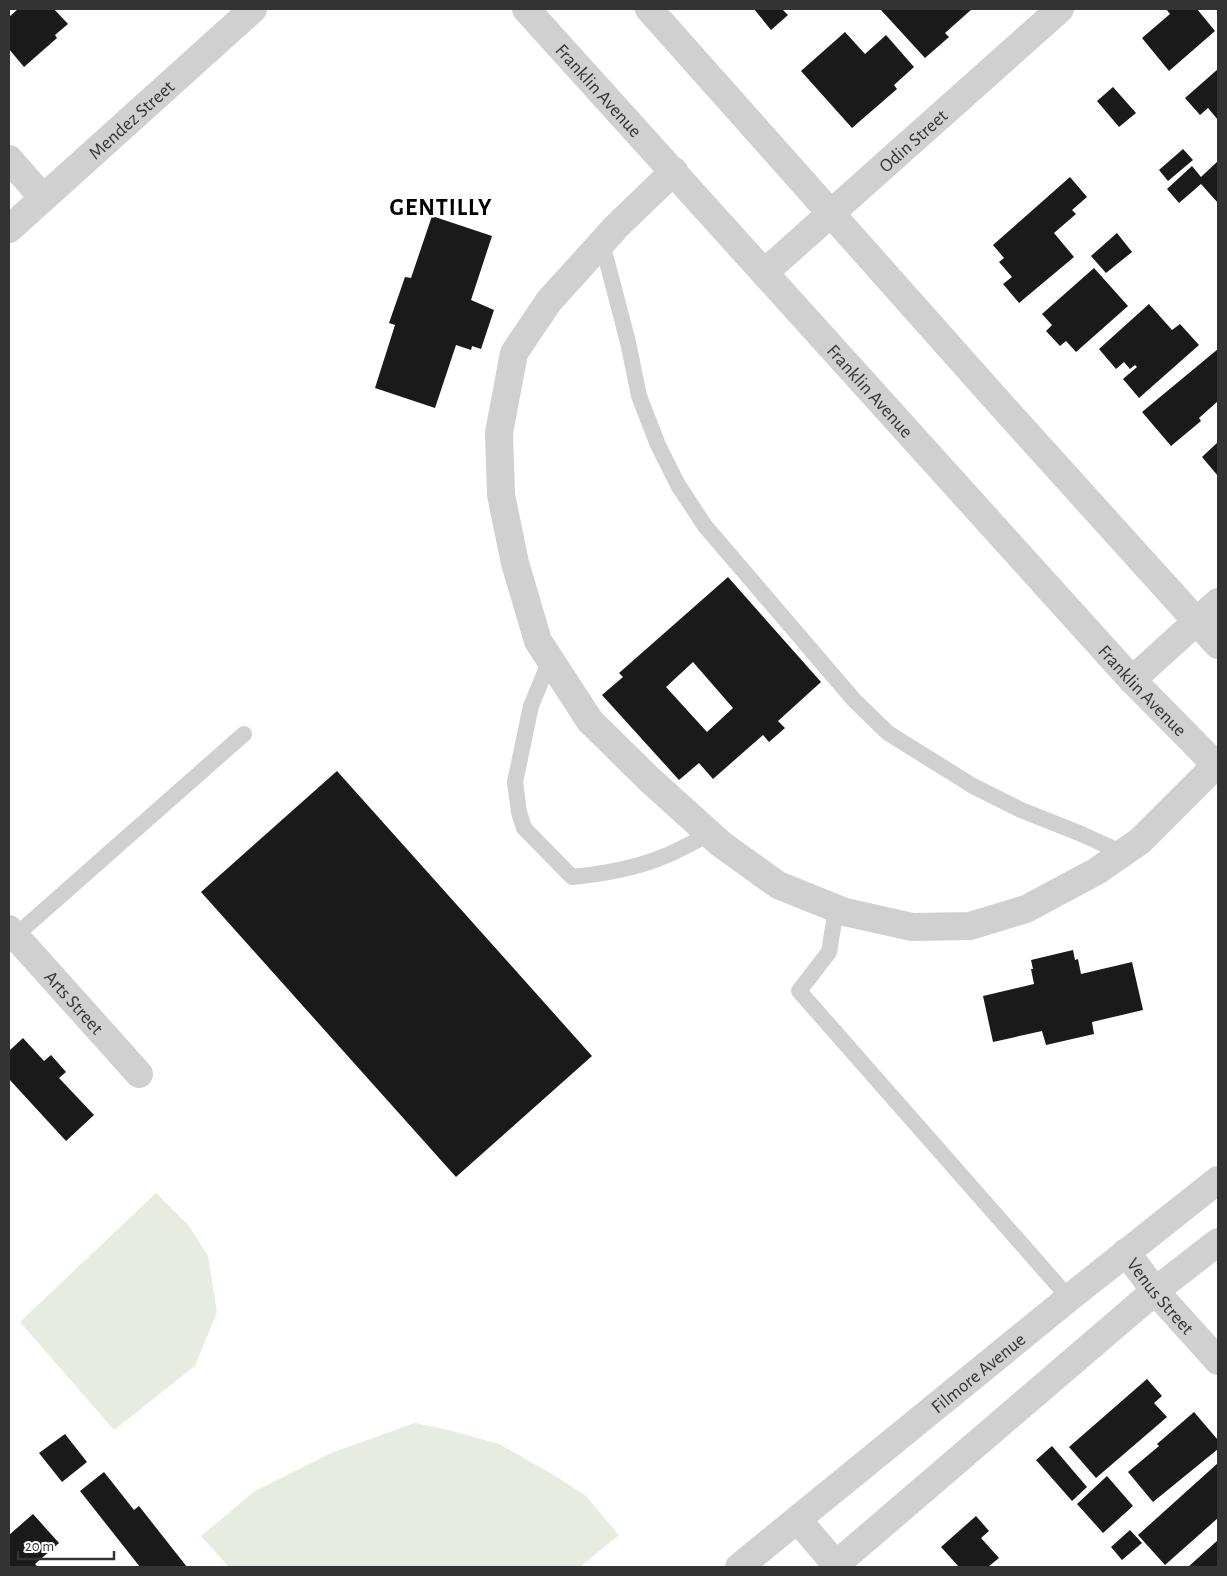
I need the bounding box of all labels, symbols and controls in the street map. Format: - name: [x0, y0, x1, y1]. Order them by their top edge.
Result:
- street label: Franklin Avenue: [551, 41, 645, 141]
- street label: Mendez Street: [86, 77, 178, 163]
- street label: Odin Street: [876, 106, 952, 176]
- district label: GENTILLY: [390, 196, 492, 220]
- street label: Franklin Avenue: [823, 341, 916, 442]
- street label: Franklin Avenue: [1094, 642, 1190, 740]
- street label: Arts Street: [40, 968, 106, 1038]
- street label: Venus Street: [1123, 1255, 1197, 1338]
- street label: Filmore Avenue: [928, 1330, 1029, 1417]
- scale bar: [18, 1528, 114, 1560]
- text: 20 m: [25, 1539, 54, 1554]

